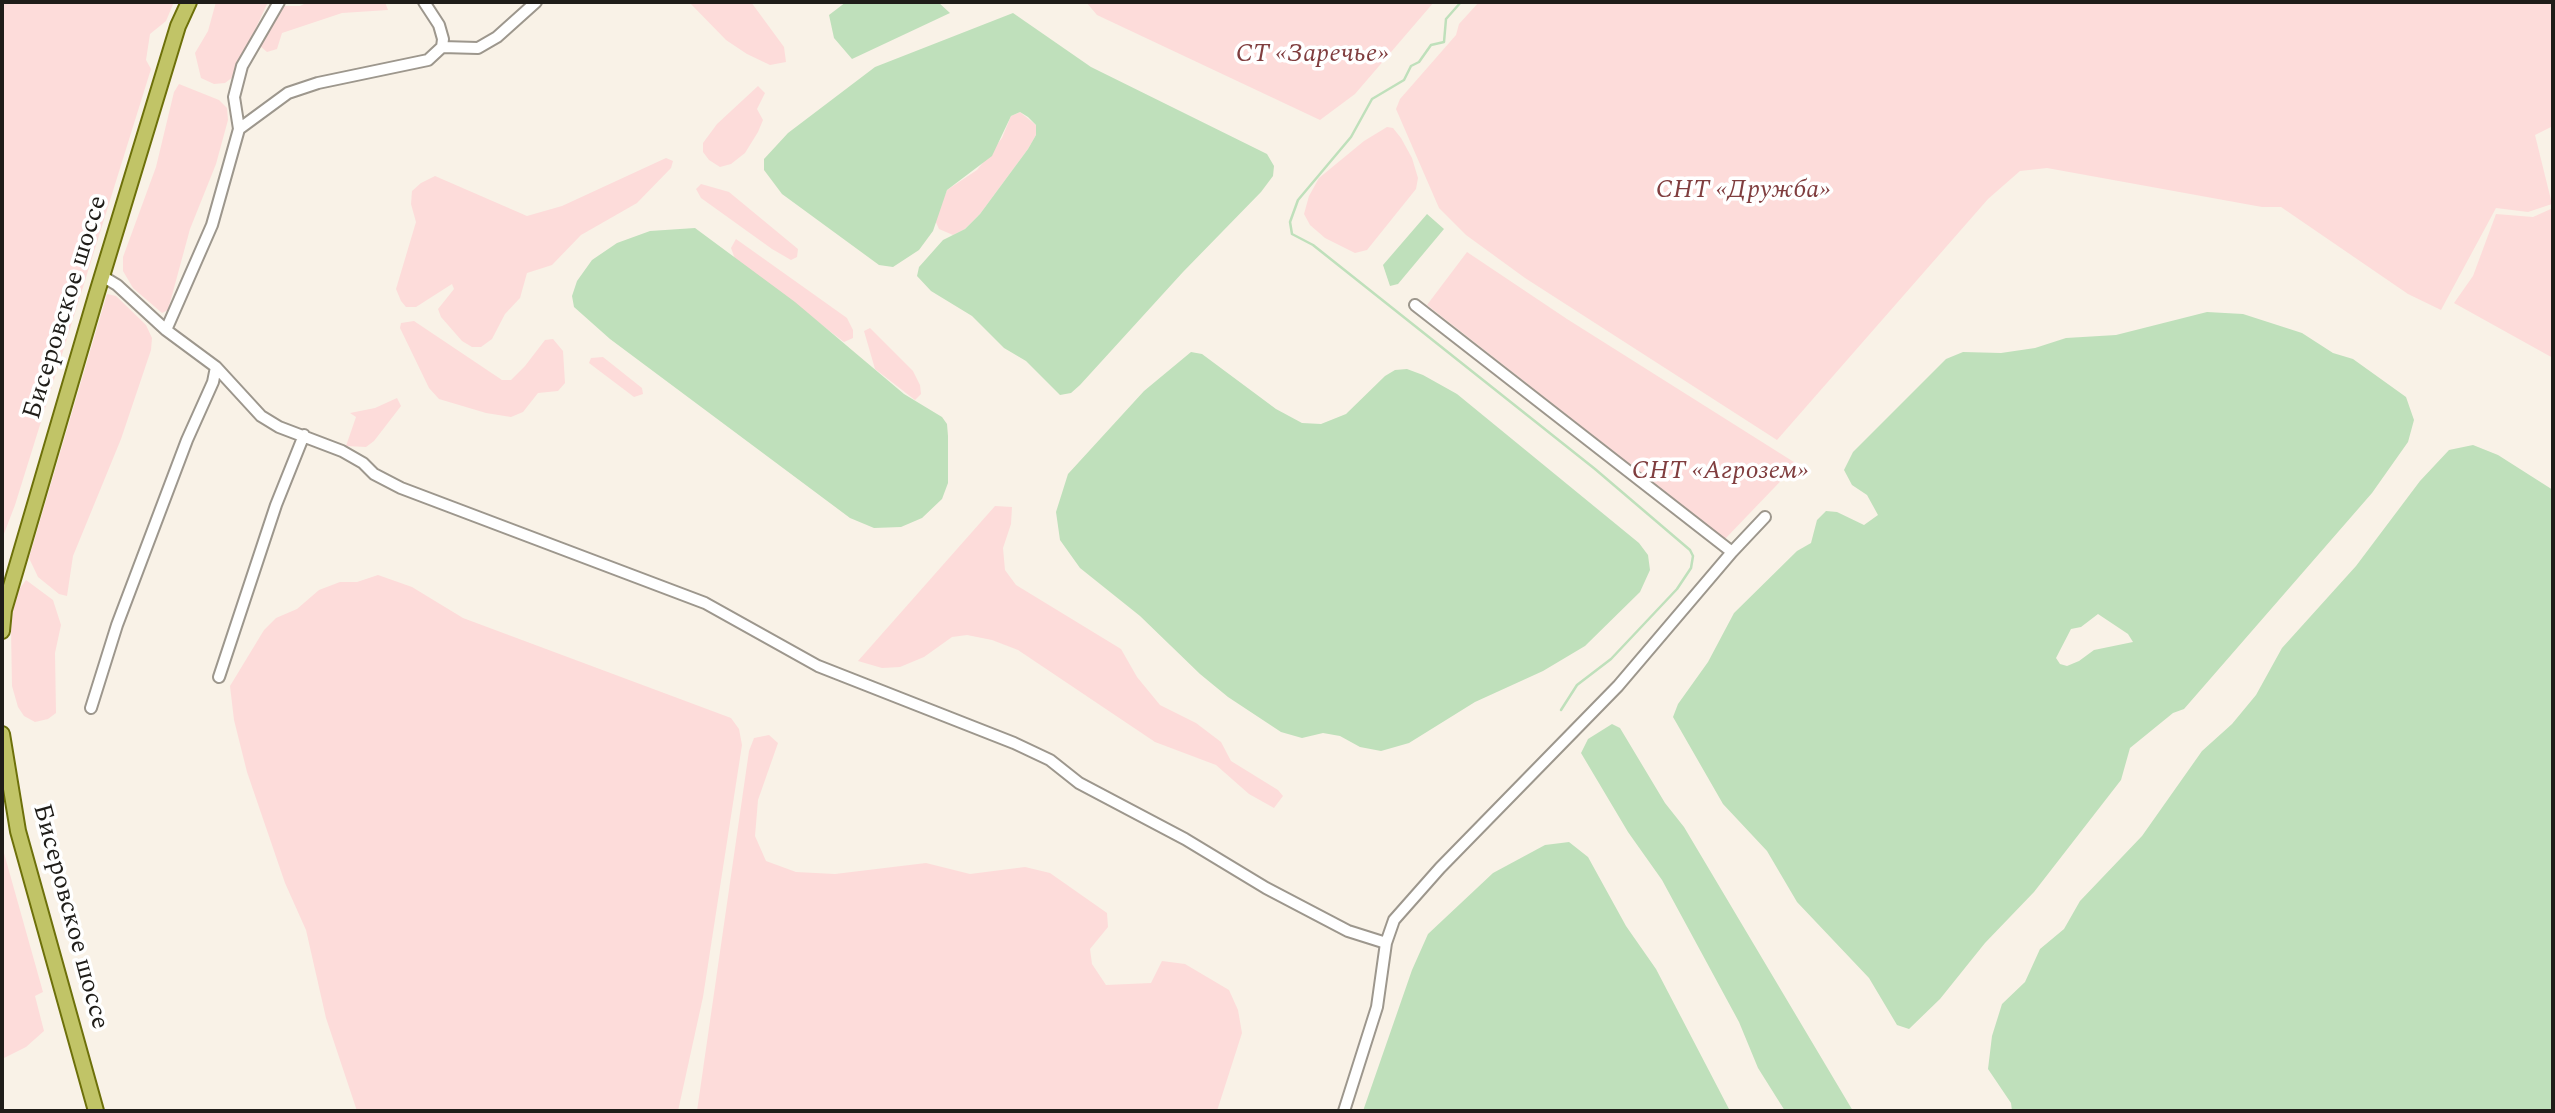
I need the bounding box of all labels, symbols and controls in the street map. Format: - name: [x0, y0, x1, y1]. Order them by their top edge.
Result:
- park label: СТ «Заречье»: [1236, 40, 1388, 72]
- park label: СНТ «Дружба»: [1656, 176, 1830, 208]
- street label: Бисеровское шоссе: [18, 192, 116, 424]
- park label: СНТ «Агрозем»: [1632, 457, 1808, 489]
- street label: Бисеровское шоссе: [24, 801, 114, 1033]

